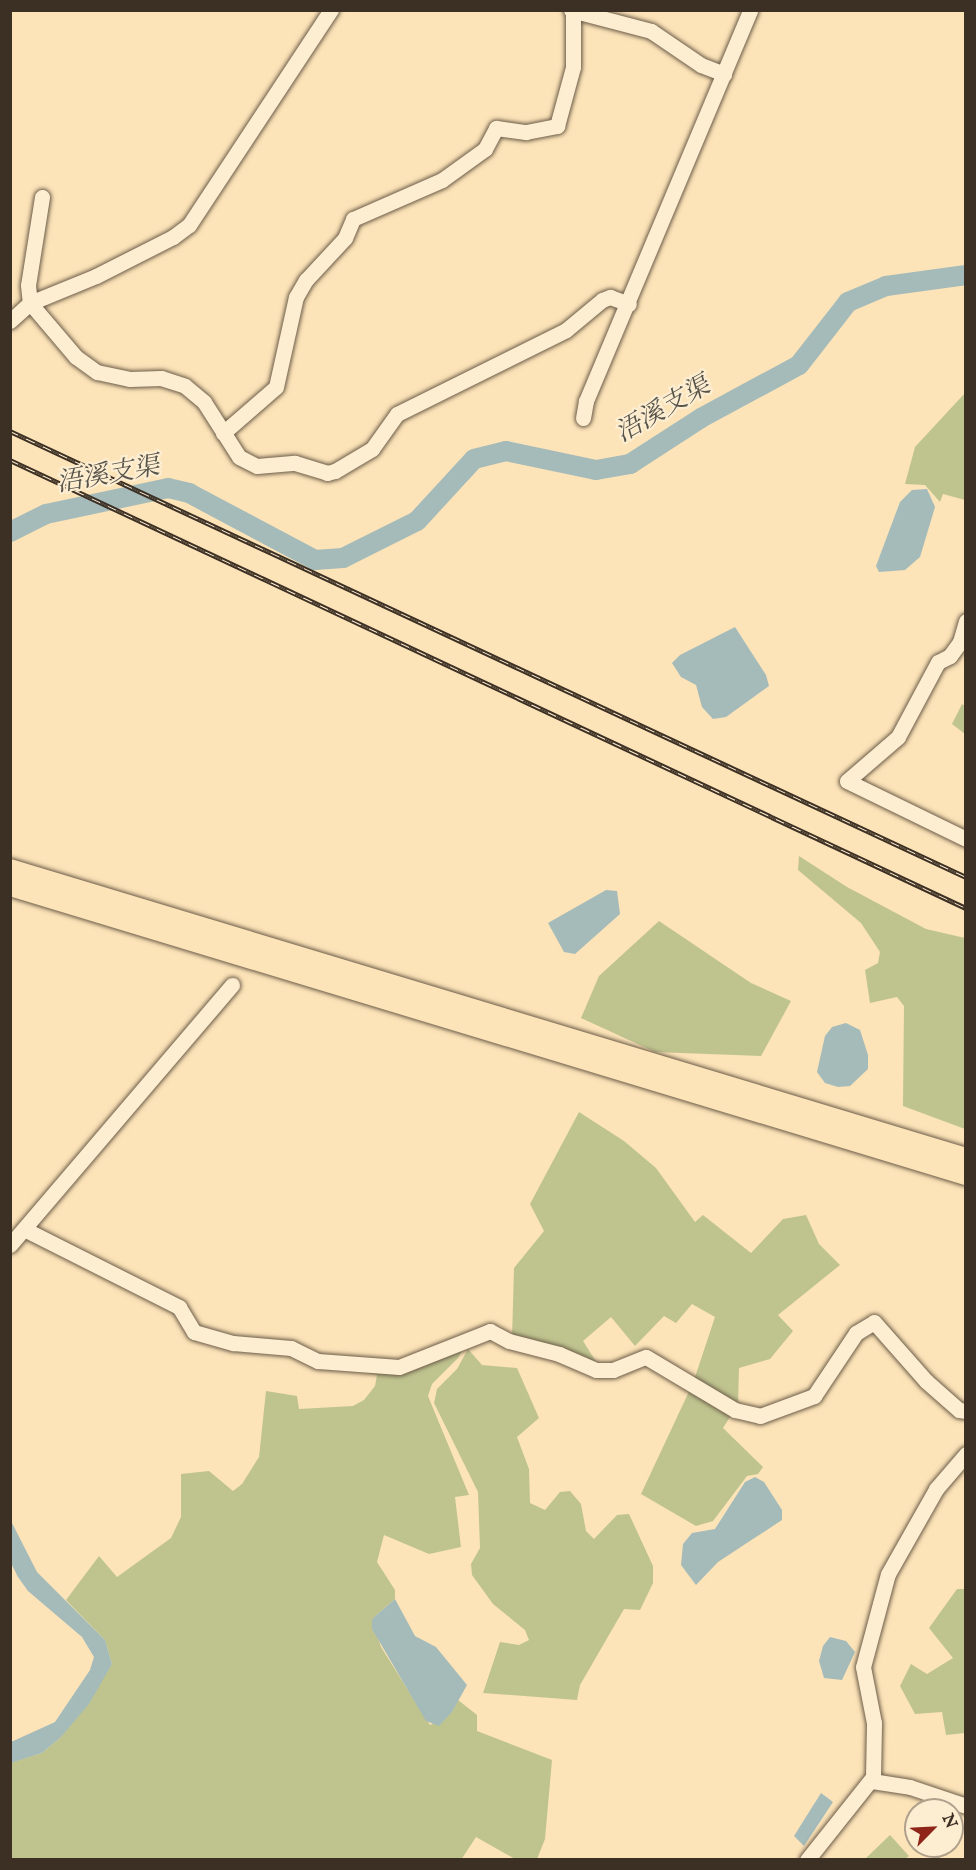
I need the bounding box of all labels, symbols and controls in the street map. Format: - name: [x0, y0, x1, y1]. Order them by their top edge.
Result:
- water label: 浯溪支渠: [610, 370, 716, 450]
- water label: 浯溪支渠: [54, 451, 162, 499]
- north arrow: [904, 1798, 964, 1858]
- text: N: [937, 1811, 961, 1832]

